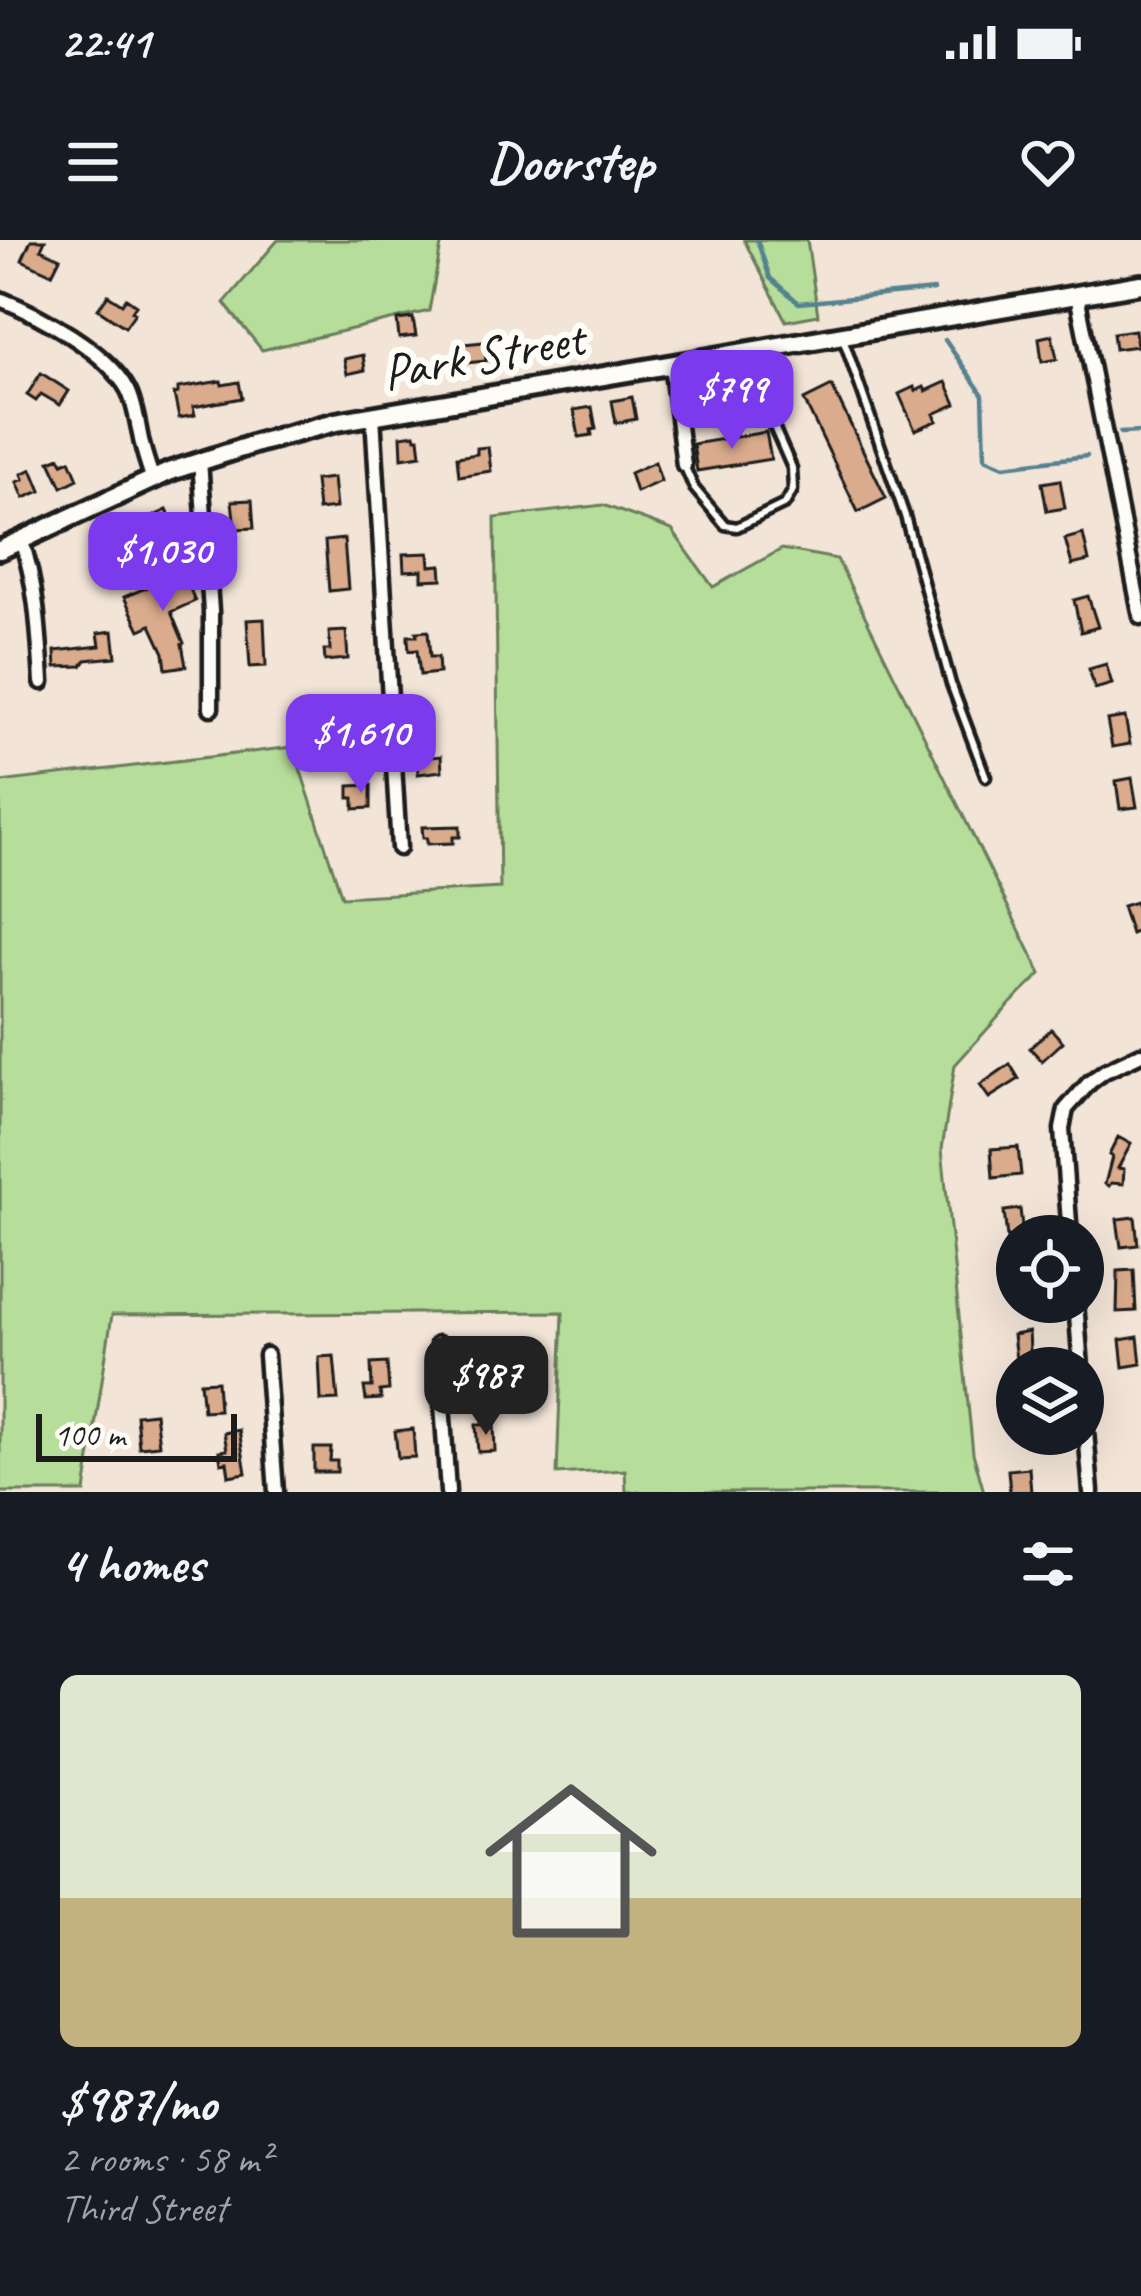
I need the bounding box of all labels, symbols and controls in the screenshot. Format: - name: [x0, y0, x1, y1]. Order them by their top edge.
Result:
- text: 22:41: [60, 14, 150, 71]
- text: Doorstep: [488, 128, 654, 196]
- icon: menu: [60, 129, 126, 195]
- icon: heart: [1015, 129, 1081, 195]
- street label: Park Street: [378, 305, 594, 404]
- pin: $799: [661, 350, 803, 452]
- text: $799: [697, 364, 767, 413]
- pin: $1,030: [65, 512, 261, 614]
- text: $1,030: [115, 526, 211, 575]
- pin: $1,610: [263, 694, 459, 796]
- text: $1,610: [313, 708, 409, 757]
- map controls: [996, 1215, 1104, 1455]
- button: locate: [996, 1215, 1104, 1323]
- pin: $987: [415, 1336, 557, 1438]
- button: layers: [996, 1347, 1104, 1455]
- text: $987: [451, 1350, 521, 1399]
- scale bar: [36, 1408, 237, 1461]
- text: 100 m: [54, 1414, 125, 1456]
- icon: filters: [1015, 1531, 1081, 1597]
- text: 4 homes: [60, 1532, 204, 1596]
- icon: home: [463, 1753, 679, 1969]
- text: $987/mo: [60, 2071, 216, 2135]
- text: 2 rooms · 58 m²: [60, 2135, 271, 2184]
- text: Third Street: [60, 2184, 227, 2233]

